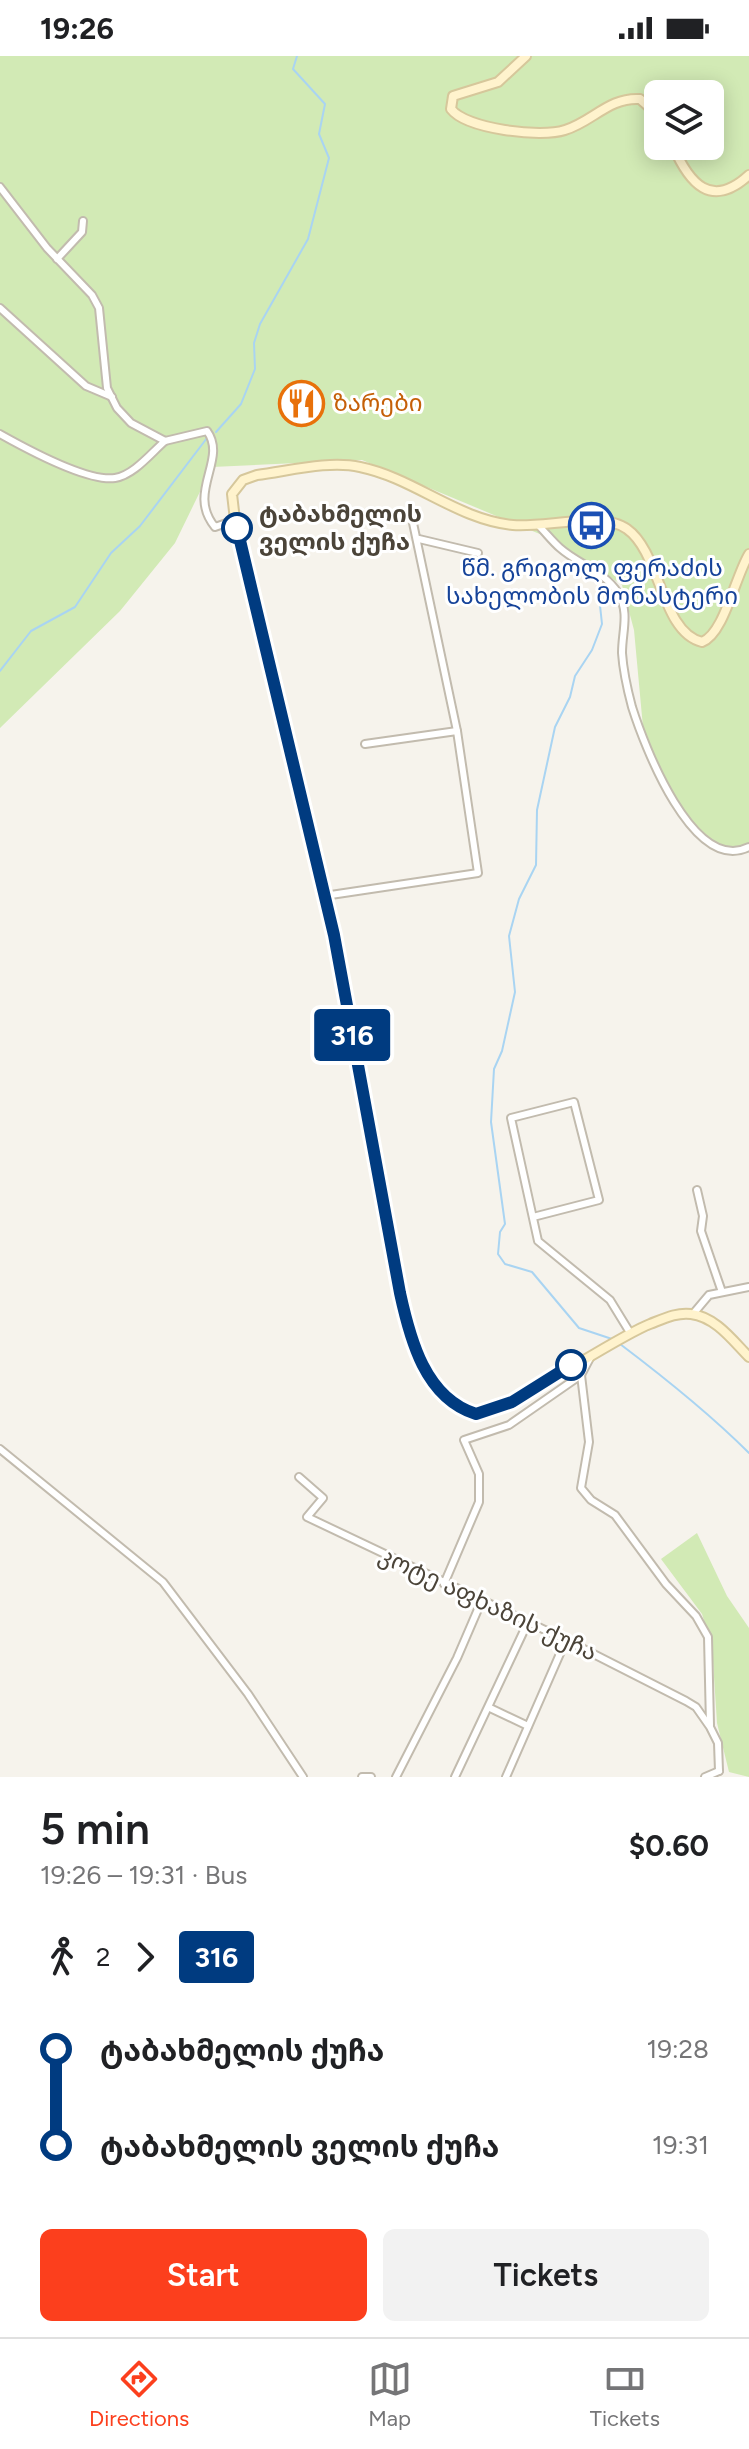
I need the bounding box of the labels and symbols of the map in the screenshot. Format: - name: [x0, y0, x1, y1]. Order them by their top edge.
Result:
- restaurant icon: ზარები: [278, 379, 326, 427]
- place label: ზარები: [333, 388, 422, 417]
- place label: ტაბახმელის ველის ქუჩა: [259, 499, 422, 556]
- bus stop icon: წმ. გრიგოლ ფერაძის სახელობის მონასტერი: [568, 502, 616, 550]
- marker: ტაბახმელის ველის ქუჩა: [222, 513, 252, 543]
- place label: წმ. გრიგოლ ფერაძის სახელობის მონასტერი: [446, 553, 738, 610]
- line badge: 316: [306, 1009, 398, 1061]
- unlabelled marker: [556, 1350, 586, 1380]
- street label: კოტე აფხაზის ქუჩა: [374, 1540, 602, 1667]

